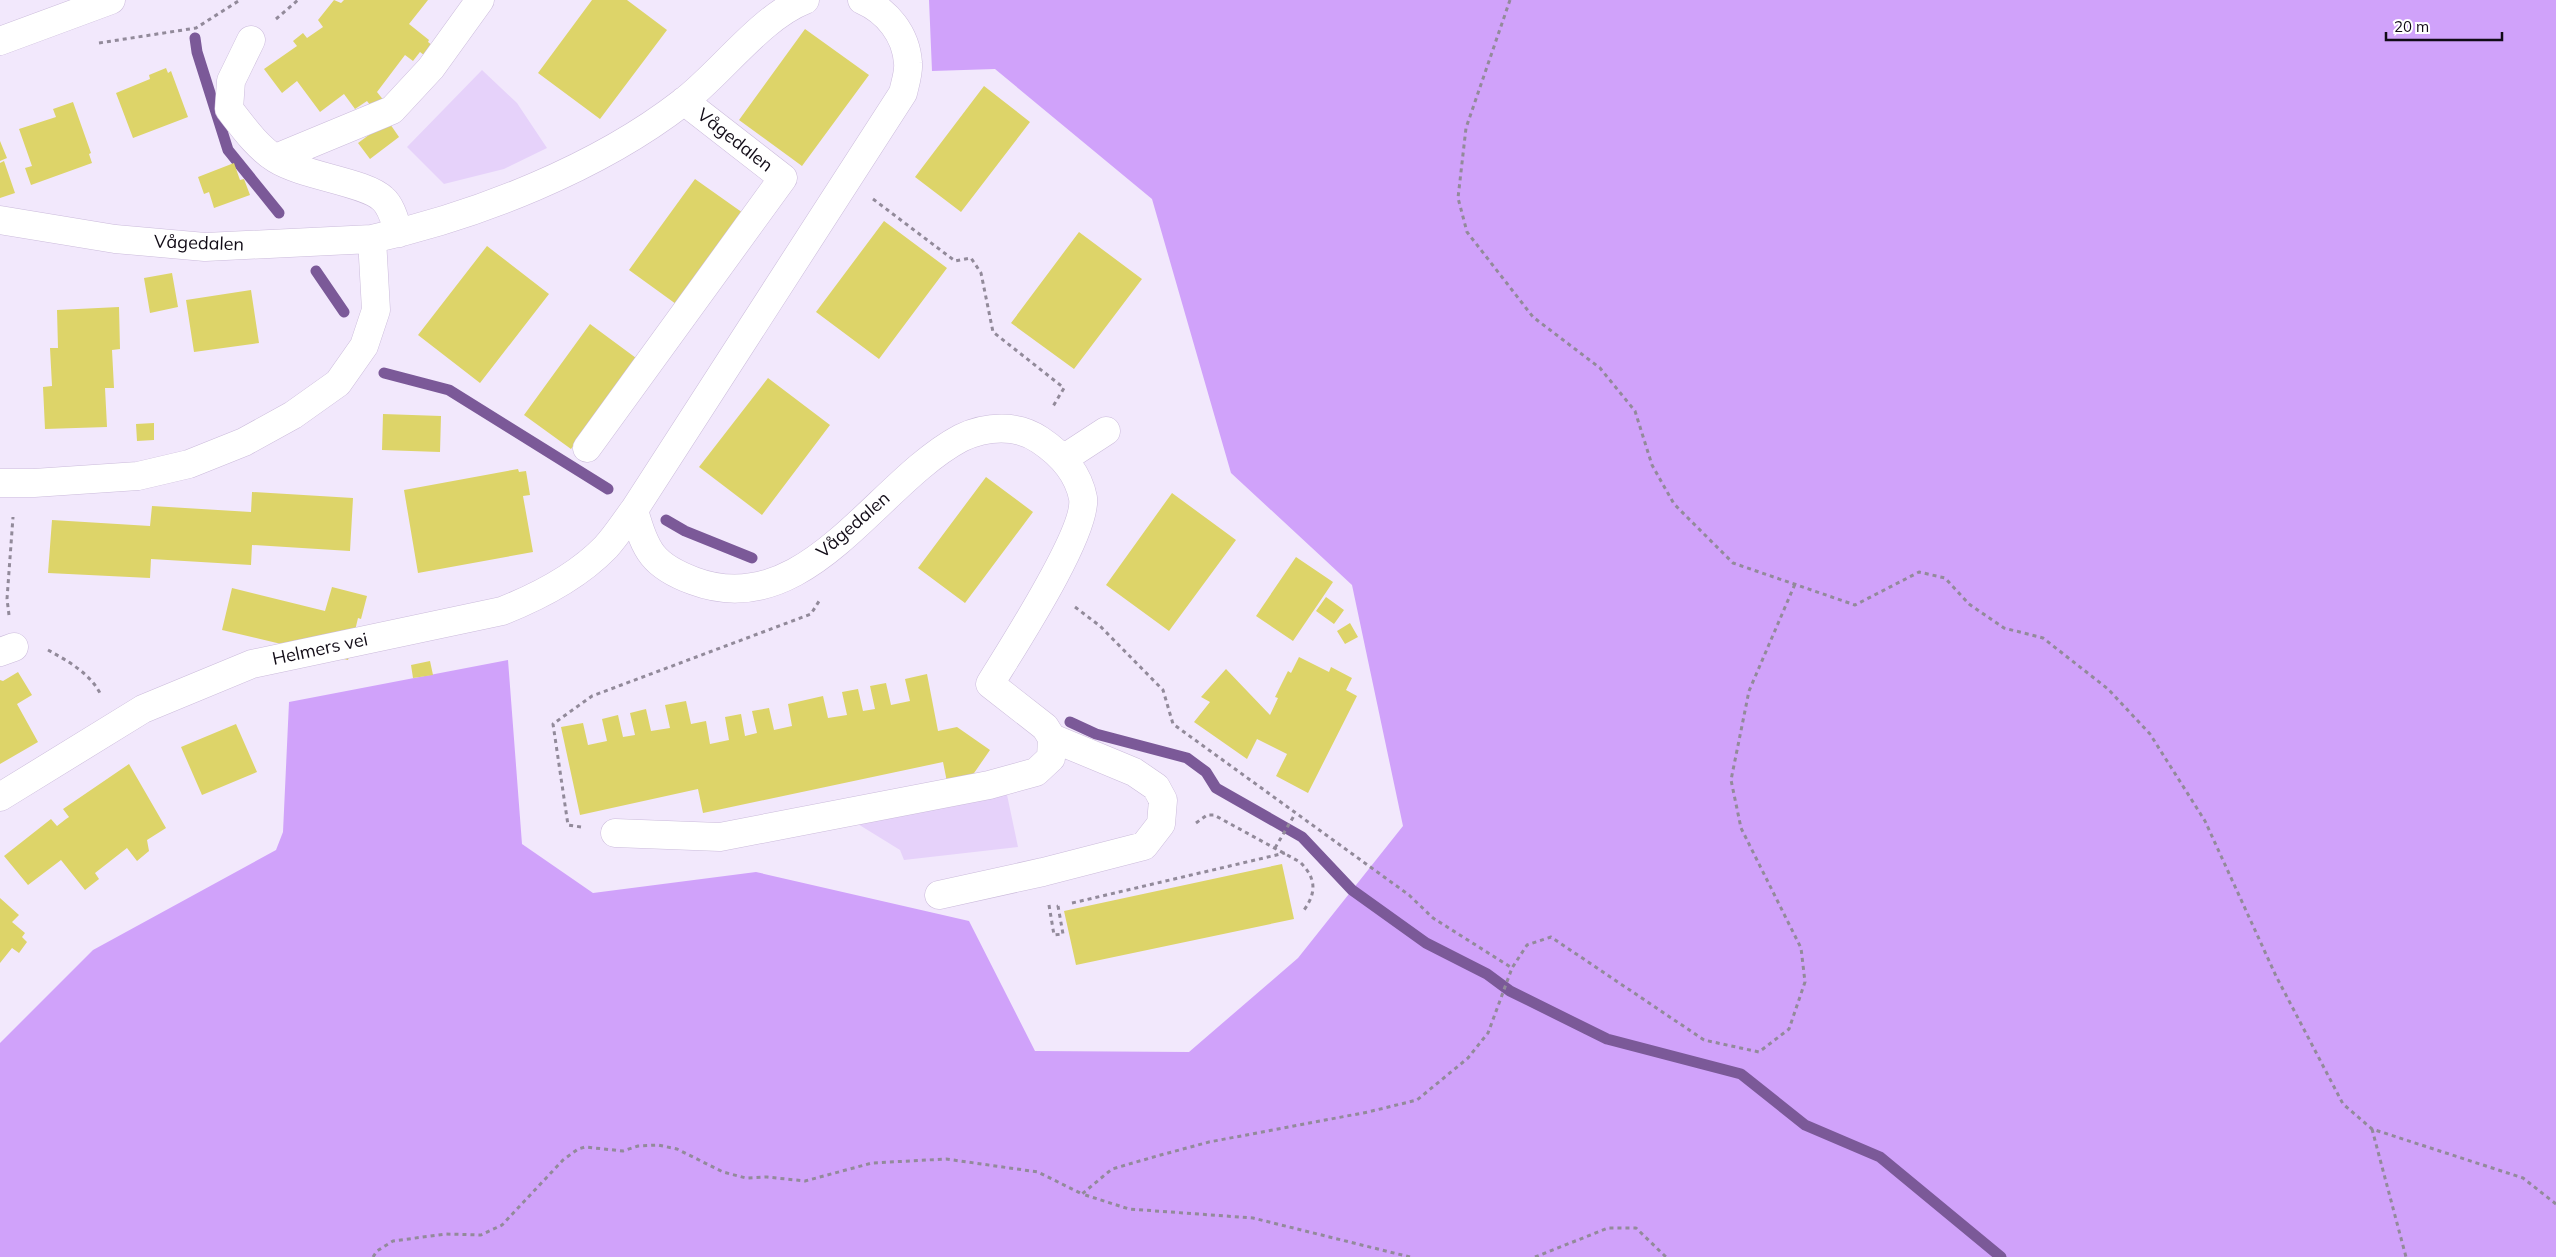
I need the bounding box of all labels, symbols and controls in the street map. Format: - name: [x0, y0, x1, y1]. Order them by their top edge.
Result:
- scale bar: [2386, 10, 2502, 42]
- text: 20 m: [2394, 17, 2429, 36]
- street label: Vågedalen: [693, 103, 778, 176]
- street label: Vågedalen: [154, 229, 245, 256]
- street label: Vågedalen: [811, 486, 894, 563]
- street label: Helmers vei: [270, 627, 370, 670]

